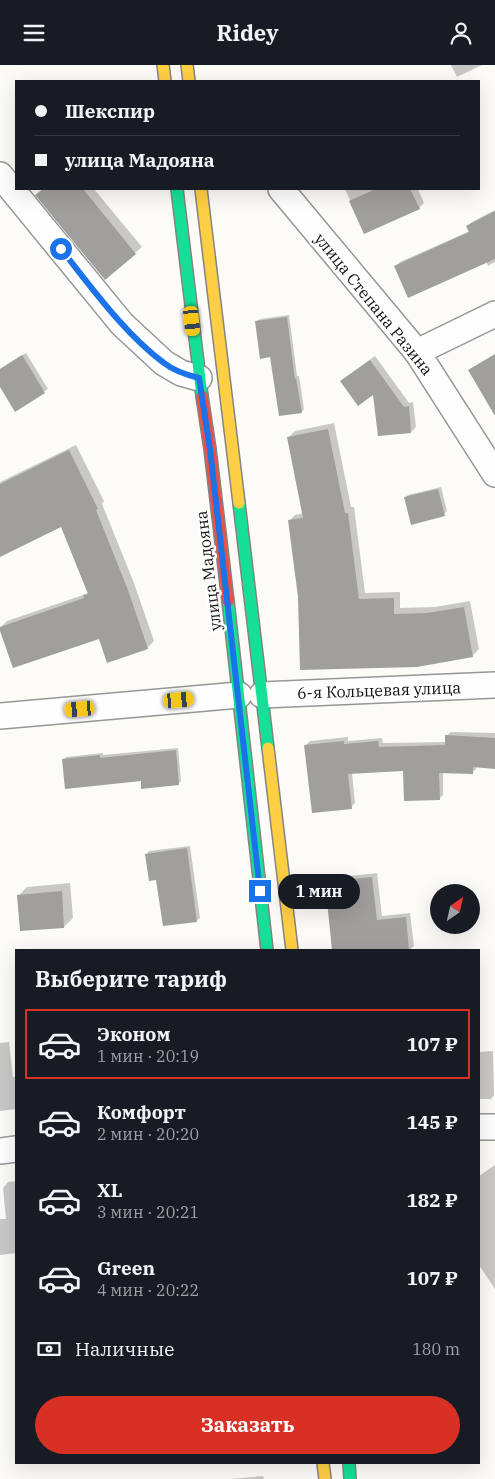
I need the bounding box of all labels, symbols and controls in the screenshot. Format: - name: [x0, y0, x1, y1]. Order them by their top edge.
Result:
- text: Ridey: [216, 18, 279, 47]
- icon: menu: [20, 19, 48, 47]
- icon: person: [447, 19, 475, 47]
- text: Шекспир: [65, 99, 155, 123]
- text: улица Мадояна: [65, 148, 215, 172]
- street label: улица Степана Разина: [311, 229, 438, 379]
- route start: [50, 238, 72, 260]
- car: [182, 305, 201, 337]
- street label: улица Мадояна: [191, 509, 225, 632]
- street label: 6-я Кольцевая улица: [297, 677, 462, 703]
- car: [163, 691, 194, 709]
- car: [64, 700, 95, 718]
- callout: 1 мин: [278, 873, 360, 909]
- route end: [249, 880, 271, 902]
- text: 1 мин: [296, 881, 342, 901]
- north arrow: [430, 884, 480, 934]
- map controls: [430, 884, 480, 934]
- text: Выберите тариф: [35, 964, 227, 993]
- icon: car: [37, 1022, 82, 1067]
- text: Эконом: [97, 1022, 170, 1046]
- text: 107 ₽: [406, 1032, 458, 1056]
- text: 1 мин · 20:19: [97, 1046, 199, 1066]
- icon: car: [37, 1100, 82, 1145]
- text: Комфорт: [97, 1100, 186, 1124]
- text: 145 ₽: [406, 1110, 458, 1134]
- text: 2 мин · 20:20: [97, 1124, 199, 1144]
- icon: car: [37, 1178, 82, 1223]
- text: XL: [97, 1178, 123, 1202]
- text: 182 ₽: [406, 1188, 458, 1212]
- text: 3 мин · 20:21: [97, 1202, 199, 1222]
- icon: car: [37, 1256, 82, 1301]
- text: Green: [97, 1256, 155, 1280]
- text: 107 ₽: [406, 1266, 458, 1290]
- text: 4 мин · 20:22: [97, 1280, 199, 1300]
- icon: cash: [35, 1335, 63, 1363]
- text: Наличные: [75, 1337, 174, 1361]
- text: 180 m: [412, 1339, 460, 1359]
- button: Заказать: [35, 1396, 460, 1454]

